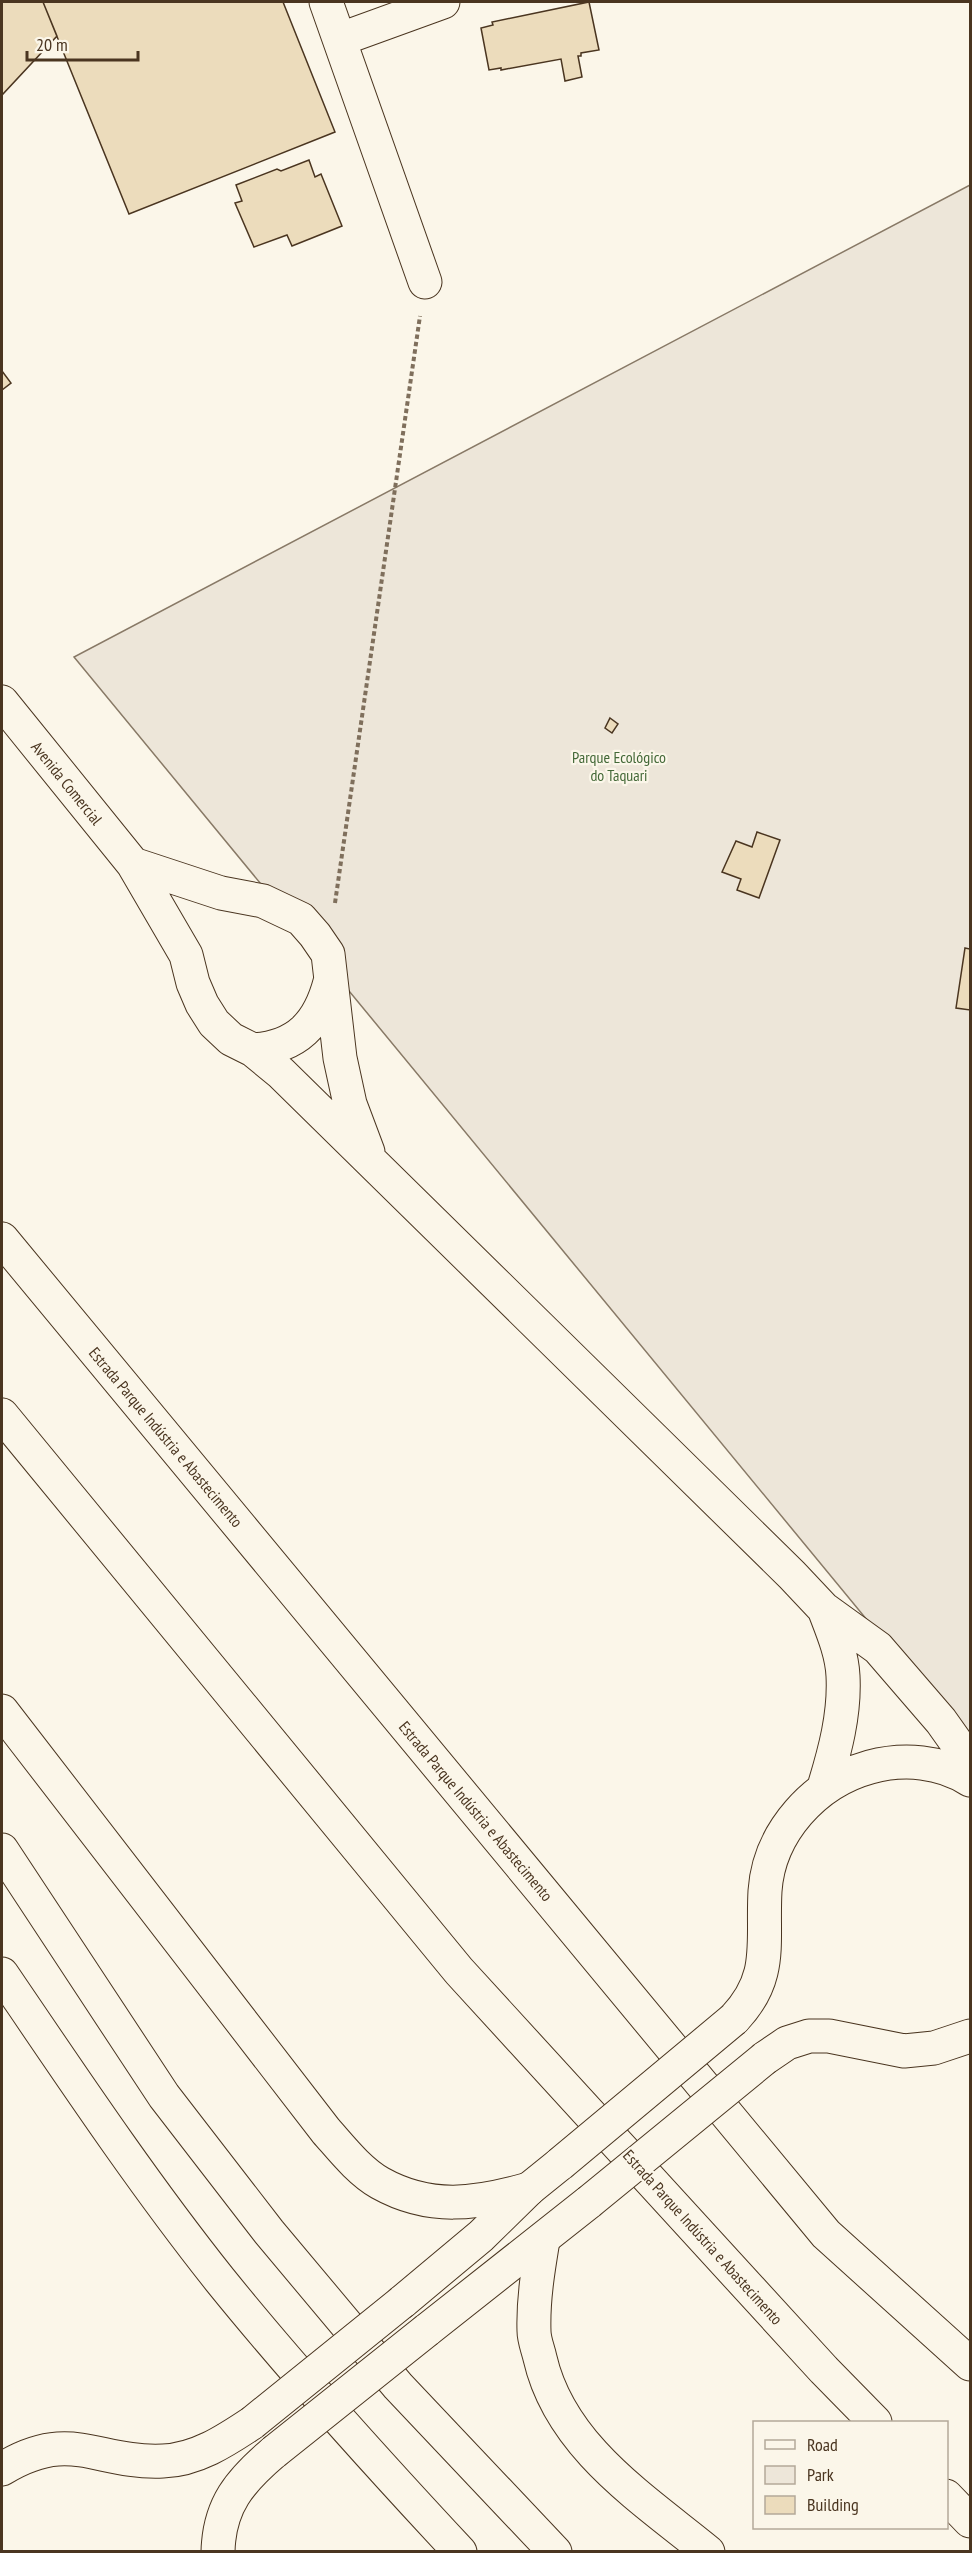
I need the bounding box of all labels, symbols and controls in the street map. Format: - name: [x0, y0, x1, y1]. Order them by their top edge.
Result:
- scale bar: [27, 24, 138, 62]
- text: 20 m: [36, 33, 68, 56]
- street label: Avenida Comercial: [27, 737, 107, 829]
- park label: Parque Ecológico do Taquari: [572, 747, 666, 785]
- street label: Estrada Parque Indústria e Abastecimento: [85, 1343, 247, 1531]
- street label: Estrada Parque Indústria e Abastecimento: [395, 1717, 557, 1905]
- street label: Estrada Parque Indústria e Abastecimento: [619, 2145, 787, 2329]
- legend: [753, 2421, 948, 2529]
- text: Road: [807, 2433, 838, 2456]
- text: Park: [807, 2463, 834, 2486]
- text: Building: [807, 2493, 859, 2516]

